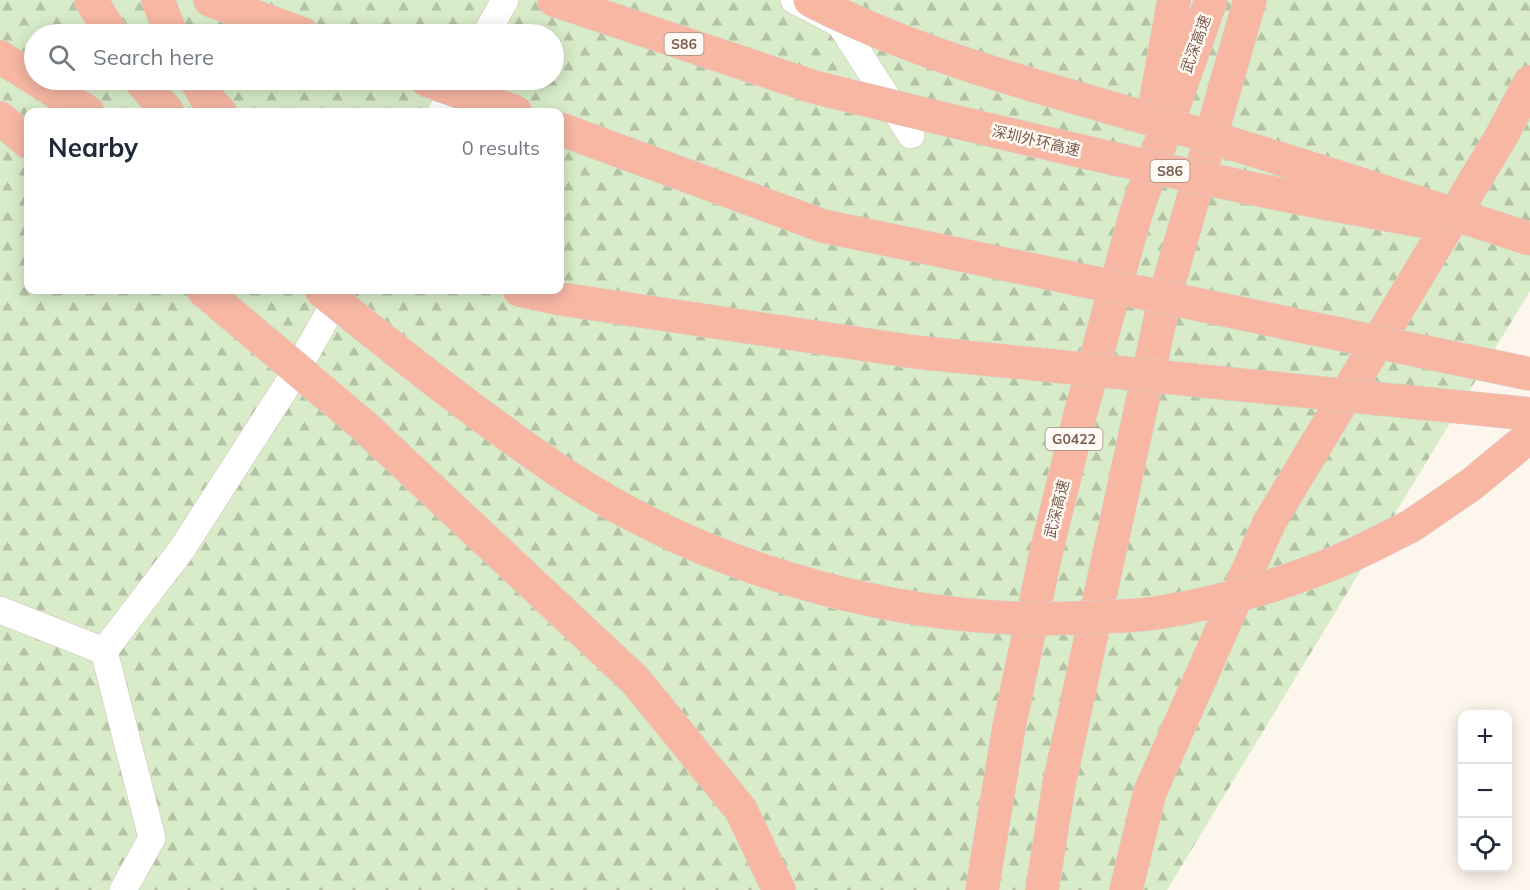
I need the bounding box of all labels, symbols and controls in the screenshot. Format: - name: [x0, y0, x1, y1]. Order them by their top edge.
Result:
- street label: 武深高速: [1176, 12, 1215, 75]
- search box: [24, 24, 564, 90]
- road number: S86: [664, 33, 704, 55]
- icon: search: [45, 41, 78, 74]
- text: Search here: [93, 43, 214, 71]
- street label: 深圳外环高速: [990, 121, 1082, 160]
- text: Nearby: [48, 131, 138, 164]
- text: 0 results: [462, 135, 540, 160]
- road number: S86: [1150, 160, 1190, 182]
- road number: G0422: [1046, 428, 1102, 450]
- street label: 武深高速: [1040, 477, 1073, 540]
- map controls: [1458, 710, 1512, 872]
- button: +: [1458, 710, 1512, 764]
- button: −: [1458, 764, 1512, 818]
- button: locate: [1458, 818, 1512, 872]

